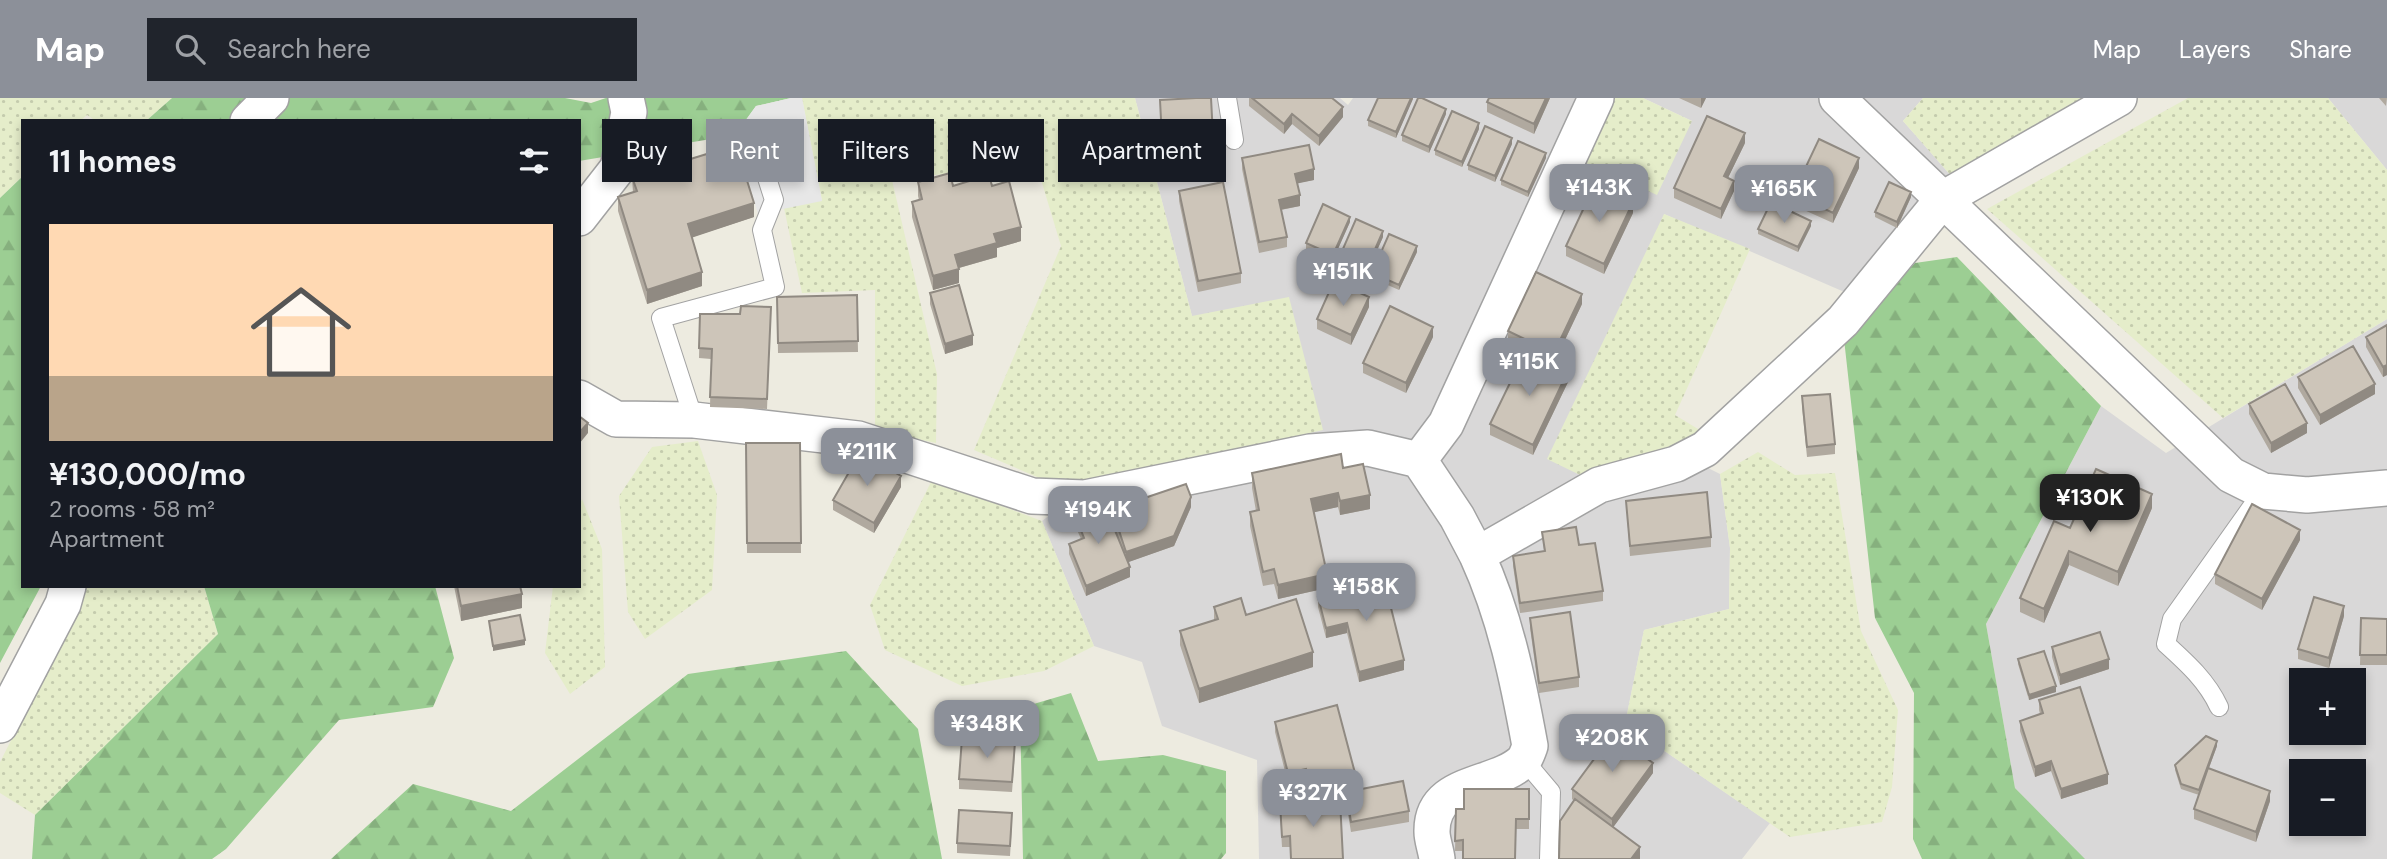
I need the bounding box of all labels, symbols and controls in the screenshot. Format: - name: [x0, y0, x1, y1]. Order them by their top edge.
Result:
- search box: [147, 18, 637, 81]
- text: Map: [35, 28, 105, 71]
- icon: search: [171, 30, 209, 68]
- text: Search here: [227, 32, 371, 66]
- text: Map: [2093, 34, 2141, 65]
- text: Layers: [2179, 34, 2251, 65]
- text: Share: [2289, 34, 2352, 65]
- chip: Buy: [602, 119, 692, 182]
- chip: Rent: [706, 119, 804, 182]
- chip: Filters: [818, 119, 934, 182]
- chip: New: [948, 119, 1044, 182]
- chip: Apartment: [1058, 119, 1226, 182]
- text: 11 homes: [49, 142, 177, 181]
- icon: filters: [515, 142, 553, 180]
- pin: ¥143K: [1550, 164, 1648, 224]
- pin: ¥165K: [1735, 166, 1833, 225]
- text: ¥143K: [1565, 172, 1633, 202]
- text: ¥165K: [1751, 173, 1817, 203]
- pin: ¥151K: [1294, 248, 1392, 308]
- text: ¥151K: [1312, 256, 1374, 286]
- icon: home: [238, 269, 364, 395]
- pin: ¥115K: [1480, 338, 1578, 398]
- text: ¥115K: [1498, 346, 1560, 376]
- pin: ¥211K: [818, 428, 916, 488]
- text: ¥211K: [837, 436, 897, 466]
- text: ¥130,000/mo: [49, 455, 246, 494]
- pin: ¥130K: [2041, 474, 2139, 534]
- text: ¥130K: [2056, 482, 2124, 512]
- pin: ¥194K: [1049, 486, 1147, 546]
- text: 2 rooms · 58 m²: [49, 494, 215, 524]
- text: ¥194K: [1064, 494, 1132, 524]
- text: Apartment: [49, 524, 164, 554]
- pin: ¥158K: [1317, 564, 1415, 623]
- text: ¥158K: [1332, 571, 1400, 601]
- map controls: [2289, 668, 2366, 836]
- button: +: [2289, 668, 2366, 745]
- pin: ¥348K: [938, 700, 1036, 760]
- text: ¥348K: [950, 708, 1024, 738]
- pin: ¥208K: [1563, 714, 1661, 774]
- text: ¥208K: [1575, 722, 1649, 752]
- button: −: [2289, 759, 2366, 836]
- pin: ¥327K: [1264, 770, 1362, 829]
- text: ¥327K: [1278, 777, 1348, 807]

